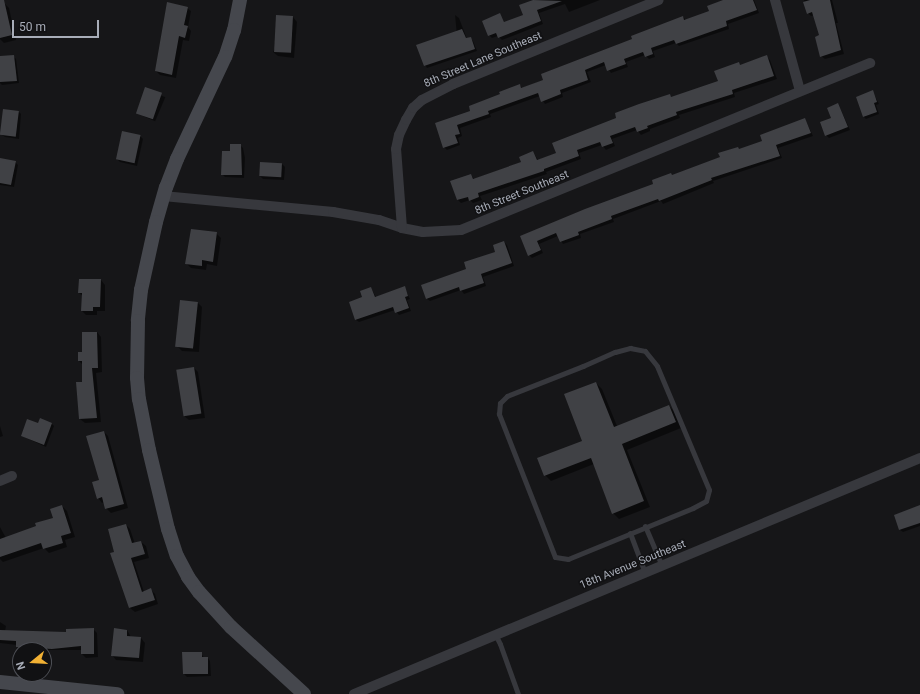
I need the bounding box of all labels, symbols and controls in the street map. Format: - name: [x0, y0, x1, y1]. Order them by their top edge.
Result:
- scale bar: [14, 12, 101, 38]
- text: 50 m: [19, 20, 46, 34]
- street label: 8th Street Lane Southeast: [422, 29, 544, 91]
- street label: 8th Street Southeast: [473, 168, 571, 218]
- street label: 18th Avenue Southeast: [578, 538, 688, 592]
- north arrow: [12, 642, 52, 682]
- text: N: [14, 660, 28, 671]

